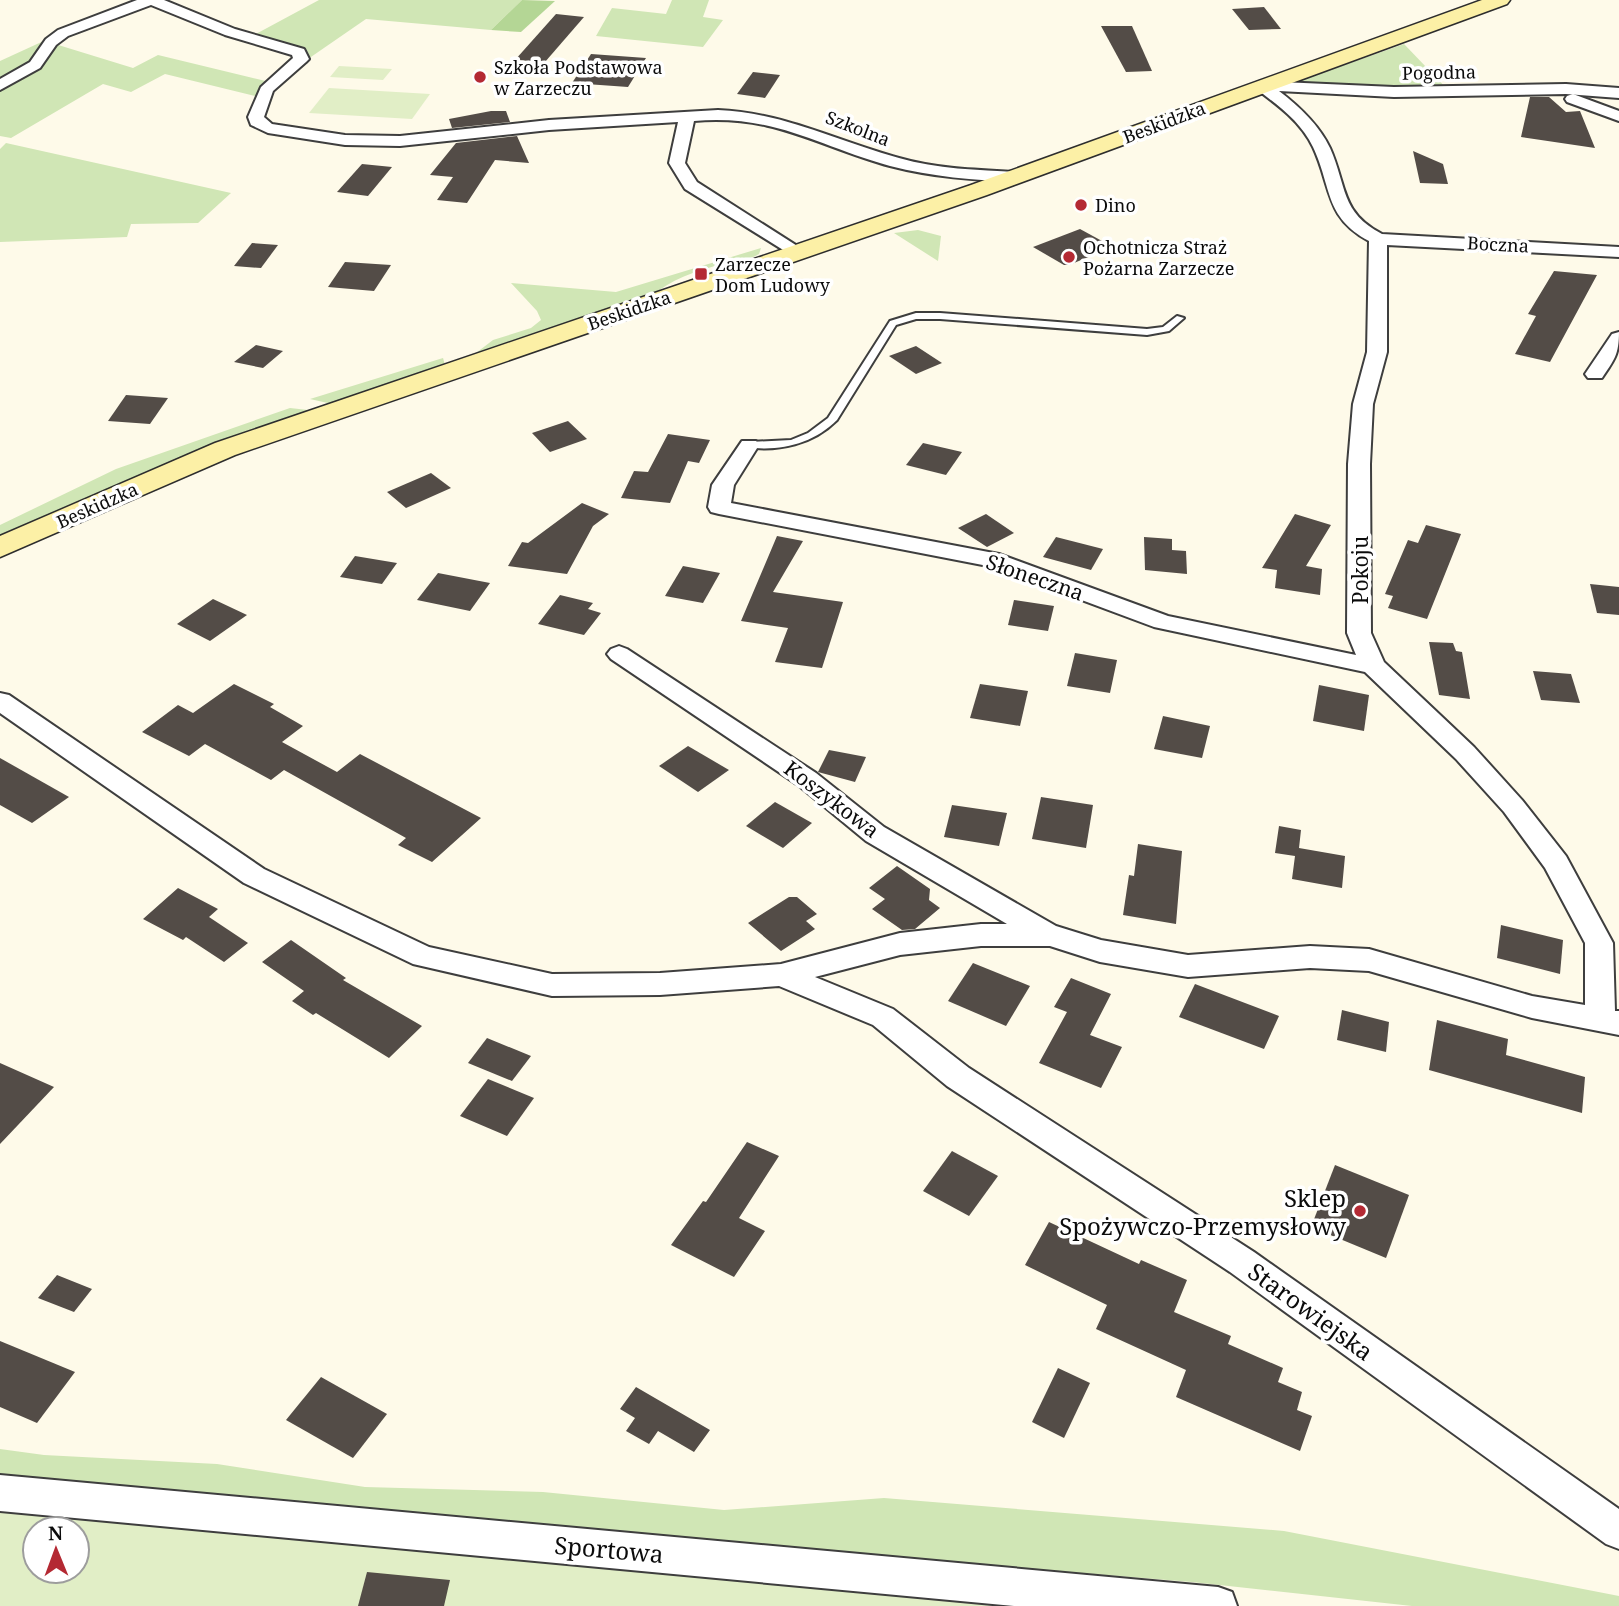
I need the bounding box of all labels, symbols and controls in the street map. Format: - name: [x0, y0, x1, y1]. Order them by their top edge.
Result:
- place label: Szkoła Podstawowa w Zarzeczu: [494, 55, 663, 100]
- street label: Pogodna: [1402, 59, 1476, 85]
- marker: Szkoła Podstawowa w Zarzeczu: [472, 69, 488, 85]
- street label: Beskidzka: [1119, 95, 1209, 149]
- street label: Szkolna: [822, 105, 894, 151]
- place label: Dino: [1095, 193, 1136, 217]
- marker: Dino: [1073, 197, 1089, 213]
- street label: Boczna: [1466, 230, 1530, 258]
- place label: Ochotnicza Straż Pożarna Zarzecze: [1083, 235, 1234, 280]
- marker: Ochotnicza Straż Pożarna Zarzecze: [1061, 249, 1077, 265]
- place label: Zarzecze Dom Ludowy: [715, 252, 831, 297]
- marker: Zarzecze Dom Ludowy: [693, 266, 709, 282]
- street label: Beskidzka: [584, 285, 674, 335]
- street label: Beskidzka: [53, 476, 141, 534]
- street label: Pokoju: [1346, 536, 1374, 604]
- street label: Słoneczna: [982, 547, 1088, 607]
- street label: Koszykowa: [779, 754, 885, 844]
- place label: Sklep Spożywczo-Przemysłowy: [1059, 1181, 1346, 1242]
- marker: Sklep Spożywczo-Przemysłowy: [1352, 1203, 1368, 1219]
- street label: Starowiejska: [1242, 1254, 1380, 1368]
- north arrow: [21, 1515, 91, 1585]
- text: N: [48, 1520, 63, 1546]
- street label: Sportowa: [553, 1528, 665, 1570]

